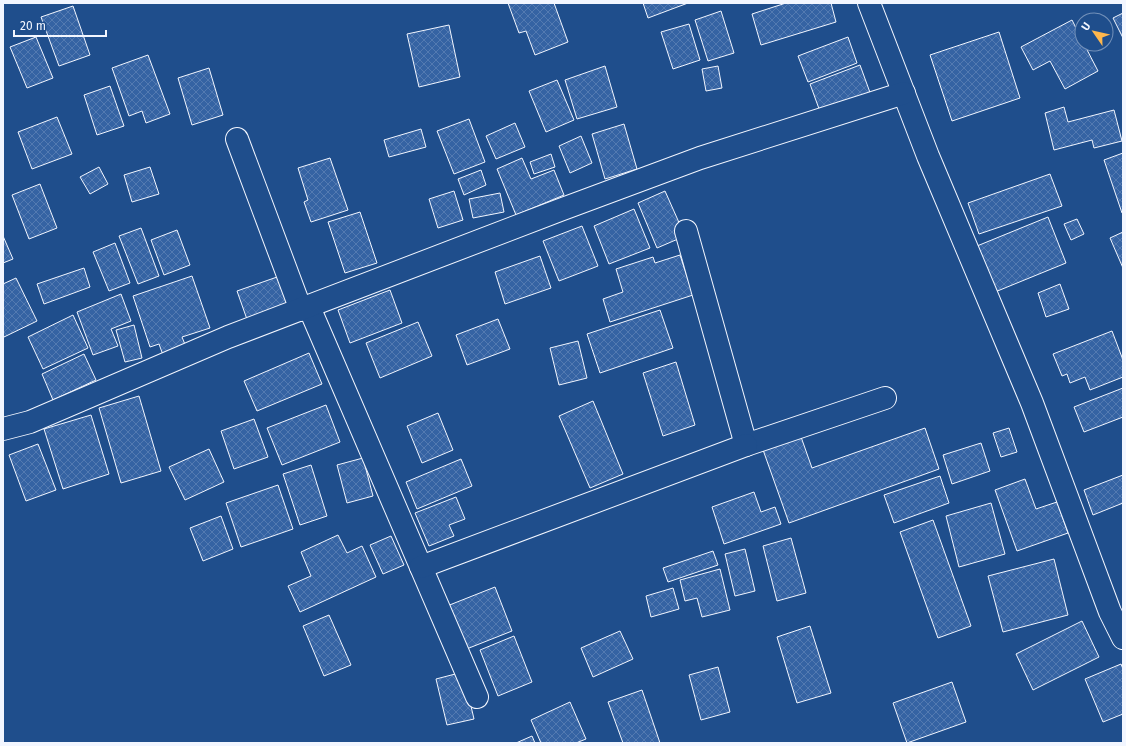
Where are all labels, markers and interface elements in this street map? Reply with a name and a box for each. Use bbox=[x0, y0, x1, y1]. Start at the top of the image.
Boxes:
scale bar bbox=[14, 12, 106, 38]
north arrow bbox=[1074, 12, 1114, 52]
text: 20 m bbox=[20, 19, 46, 33]
text: U bbox=[1079, 20, 1094, 33]

